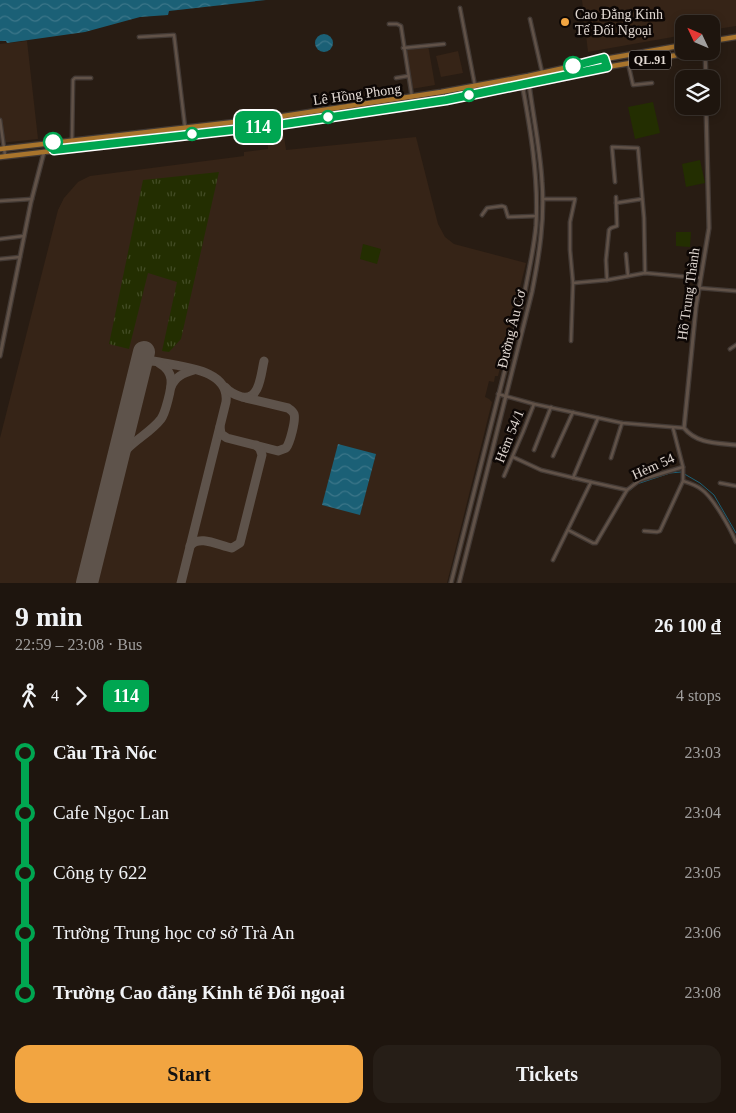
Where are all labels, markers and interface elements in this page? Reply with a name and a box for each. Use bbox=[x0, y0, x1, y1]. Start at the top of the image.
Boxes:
place label: Cao Đẳng Kinh Tế Đối Ngoại bbox=[575, 7, 663, 38]
north arrow bbox=[675, 15, 720, 60]
map controls bbox=[675, 15, 720, 115]
marker: Cao Đẳng Kinh Tế Đối Ngoại bbox=[559, 16, 571, 28]
road number: QL.91 bbox=[629, 50, 671, 70]
unlabelled marker bbox=[563, 56, 583, 76]
button: layers bbox=[675, 70, 720, 115]
street label: Lê Hồng Phong bbox=[312, 81, 402, 108]
unlabelled marker bbox=[462, 88, 476, 102]
unlabelled marker bbox=[321, 110, 335, 124]
line badge: 114 bbox=[229, 111, 287, 143]
text: 114 bbox=[245, 117, 271, 137]
unlabelled marker bbox=[185, 127, 199, 141]
unlabelled marker bbox=[43, 132, 63, 152]
street label: Hồ Trung Thành bbox=[675, 247, 702, 341]
street label: Đường Âu Cơ bbox=[494, 288, 529, 370]
street label: Hẻm 54/1 bbox=[492, 408, 527, 465]
street label: Hẻm 54 bbox=[630, 451, 677, 482]
text: 9 min bbox=[15, 601, 83, 632]
text: 26 100 ₫ bbox=[654, 615, 721, 636]
text: 22:59 – 23:08 · Bus bbox=[15, 636, 142, 653]
icon: walk bbox=[15, 682, 43, 710]
icon: forward bbox=[67, 682, 95, 710]
text: 114 bbox=[113, 686, 139, 706]
text: 4 bbox=[51, 687, 59, 704]
text: 4 stops bbox=[676, 687, 721, 704]
text: Cầu Trà Nóc bbox=[53, 742, 157, 763]
text: 23:03 bbox=[685, 744, 721, 761]
text: Cafe Ngọc Lan bbox=[53, 802, 169, 823]
text: 23:04 bbox=[685, 804, 721, 821]
text: Công ty 622 bbox=[53, 862, 147, 883]
text: 23:05 bbox=[685, 864, 721, 881]
text: Trường Trung học cơ sở Trà An bbox=[53, 922, 294, 943]
text: 23:06 bbox=[685, 924, 721, 941]
text: Trường Cao đẳng Kinh tế Đối ngoại bbox=[53, 982, 345, 1003]
text: 23:08 bbox=[685, 984, 721, 1001]
button: Start bbox=[15, 1045, 363, 1103]
button: Tickets bbox=[373, 1045, 721, 1103]

